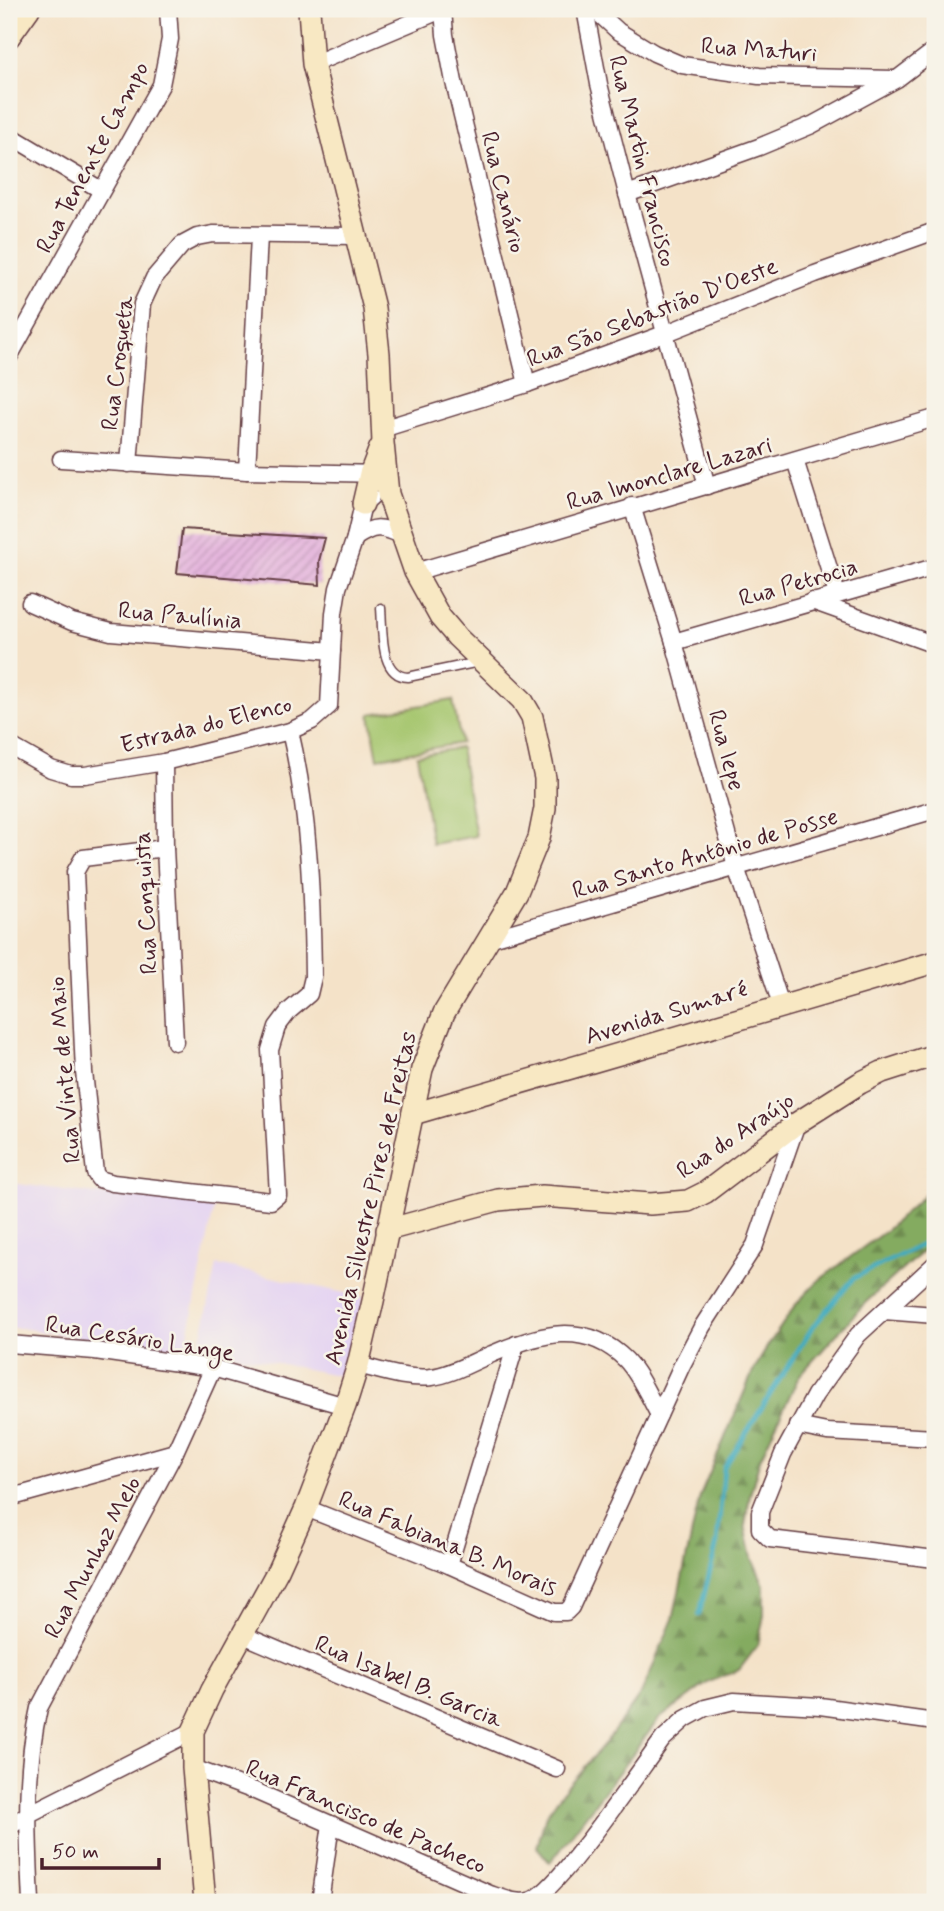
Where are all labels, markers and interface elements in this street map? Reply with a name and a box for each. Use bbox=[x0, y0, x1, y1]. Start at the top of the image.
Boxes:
street label: Rua Maturi bbox=[700, 31, 818, 70]
street label: Rua Martin Francisco bbox=[600, 52, 683, 270]
street label: Rua Tenente Campo bbox=[30, 56, 157, 259]
street label: Rua Canário bbox=[473, 129, 533, 256]
street label: Rua São Sebastião D'Oeste bbox=[523, 251, 783, 376]
street label: Rua Croqueta bbox=[95, 293, 142, 432]
street label: Rua Imonclare Lazari bbox=[563, 430, 776, 519]
street label: Rua Petrocia bbox=[735, 552, 861, 615]
street label: Rua Paulínia bbox=[117, 596, 243, 637]
street label: Estrada do Elenco bbox=[118, 689, 295, 762]
street label: Rua Iepe bbox=[700, 707, 751, 794]
street label: Rua Santo Antônio de Posse bbox=[569, 802, 842, 907]
street label: Rua Conquista bbox=[127, 831, 166, 975]
street label: Avenida Sumaré bbox=[582, 974, 752, 1053]
street label: Rua Vinte de Maio bbox=[42, 975, 89, 1164]
street label: Avenida Silvestre Pires de Freitas bbox=[318, 1028, 425, 1368]
street label: Rua do Araújo bbox=[671, 1085, 801, 1187]
street label: Rua Cesário Lange bbox=[43, 1309, 237, 1372]
street label: Rua Munhoz Melo bbox=[38, 1471, 149, 1644]
street label: Rua Fabiana B. Morais bbox=[334, 1484, 561, 1604]
street label: Rua Isabel B. Garcia bbox=[310, 1629, 508, 1736]
street label: Rua Francisco de Pacheco bbox=[241, 1753, 490, 1882]
scale bar bbox=[42, 1827, 159, 1871]
text: 50 m bbox=[52, 1838, 99, 1866]

